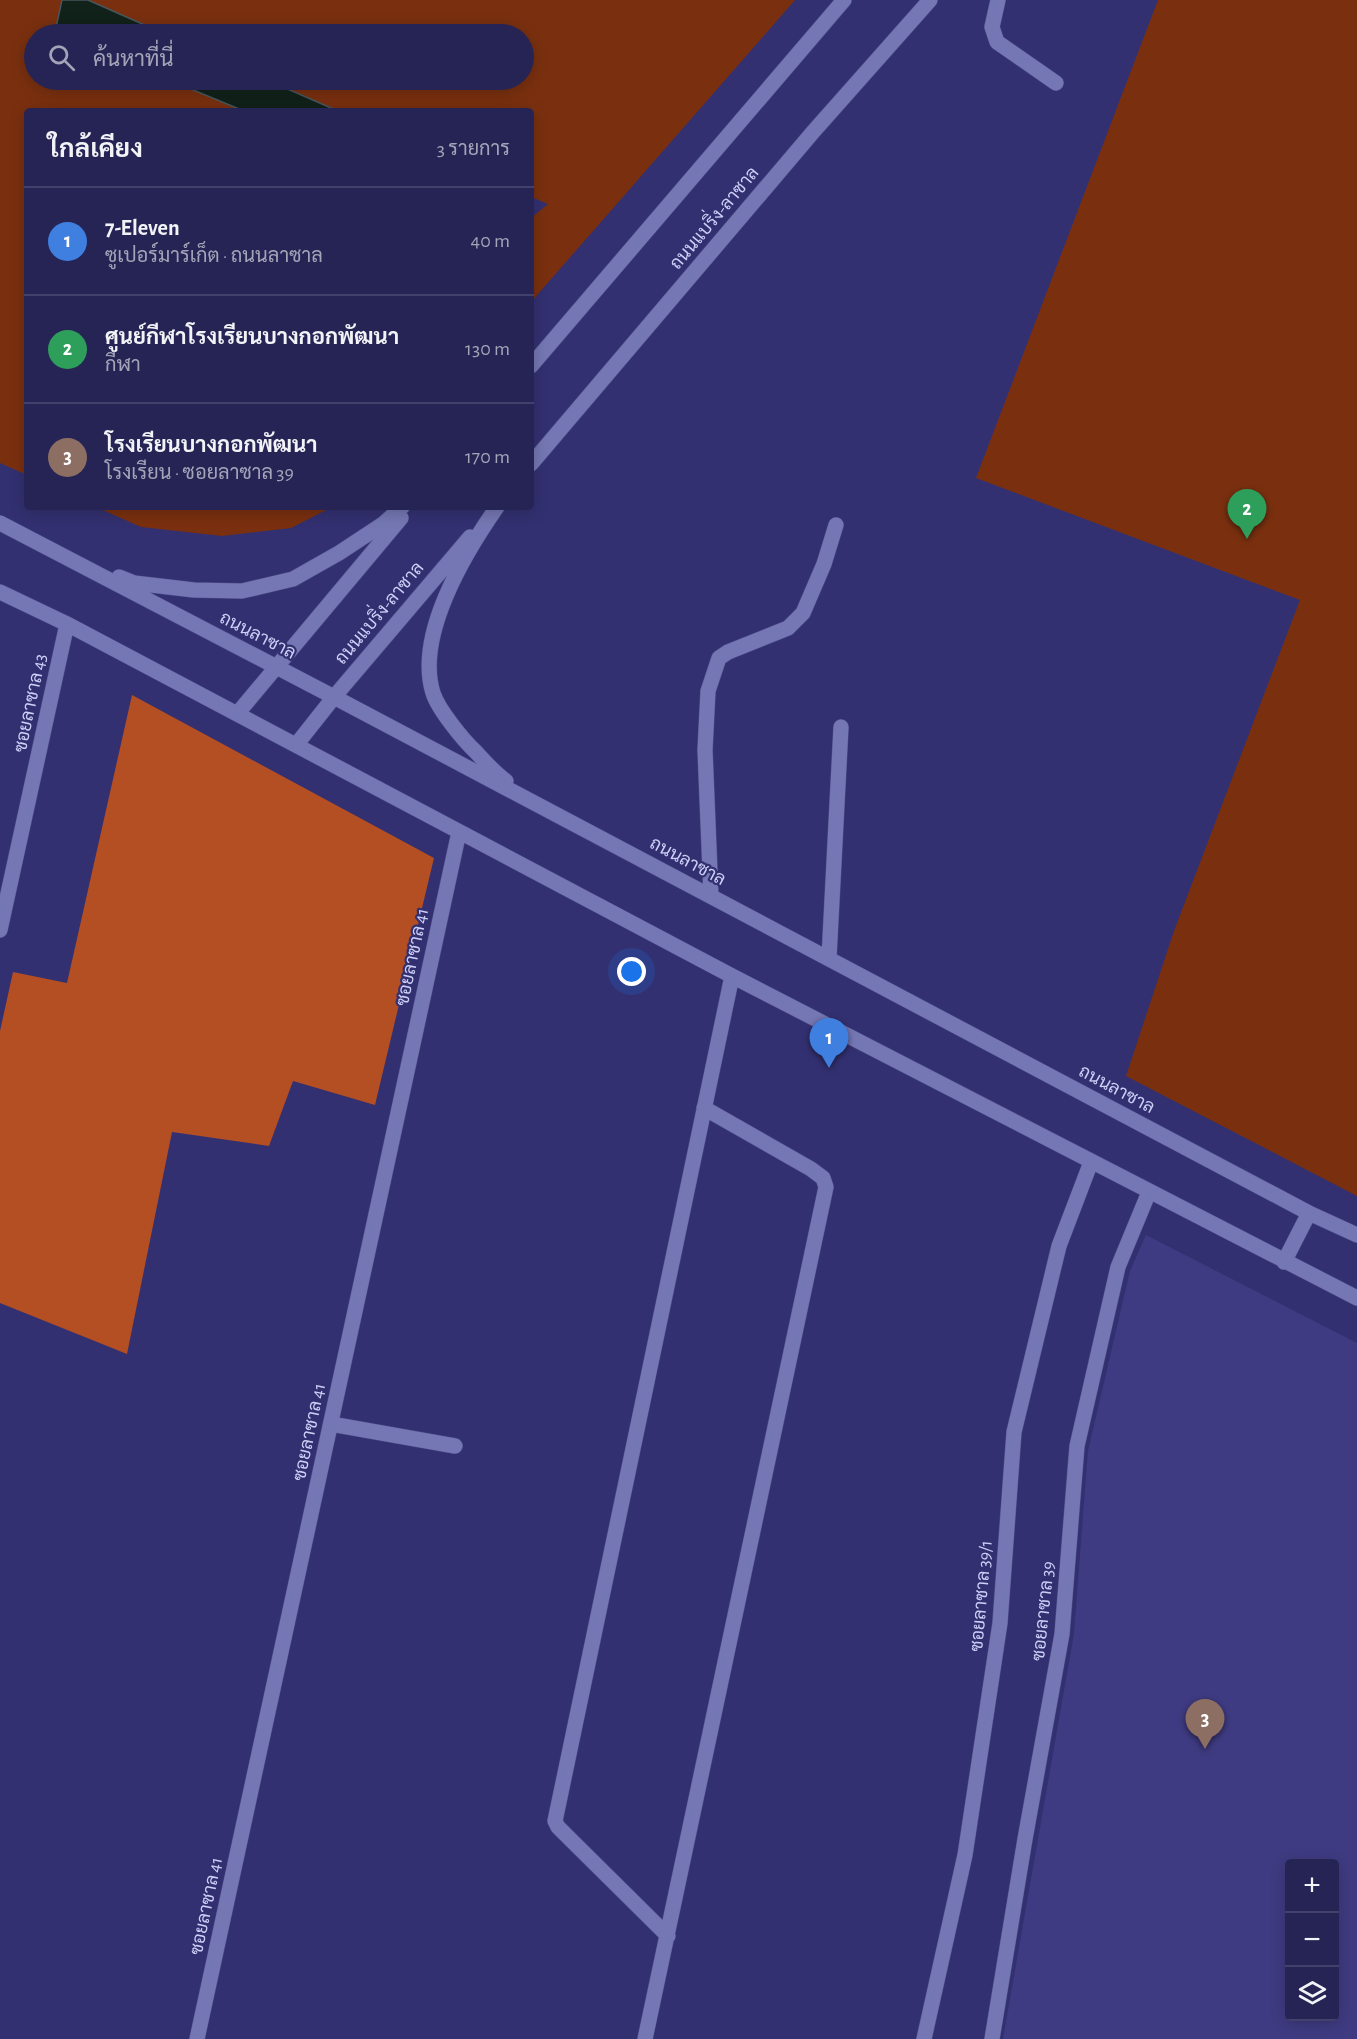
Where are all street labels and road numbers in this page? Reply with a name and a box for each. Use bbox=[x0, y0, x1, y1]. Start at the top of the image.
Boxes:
street label: ถนนแบริ่ง-ลาซาล bbox=[661, 160, 763, 273]
street label: ถนนแบริ่ง-ลาซาล bbox=[326, 555, 428, 668]
street label: ถนนลาซาล bbox=[217, 609, 299, 663]
street label: ซอยลาซาล 43 bbox=[12, 652, 50, 754]
street label: ถนนลาซาล bbox=[647, 834, 728, 889]
street label: ซอยลาซาล 41 bbox=[394, 907, 432, 1008]
street label: ถนนลาซาล bbox=[1076, 1062, 1157, 1117]
street label: ซอยลาซาล 41 bbox=[291, 1382, 329, 1483]
street label: ซอยลาซาล 39/1 bbox=[968, 1540, 996, 1652]
street label: ซอยลาซาล 39 bbox=[1030, 1560, 1058, 1662]
street label: ซอยลาซาล 41 bbox=[188, 1856, 226, 1957]

